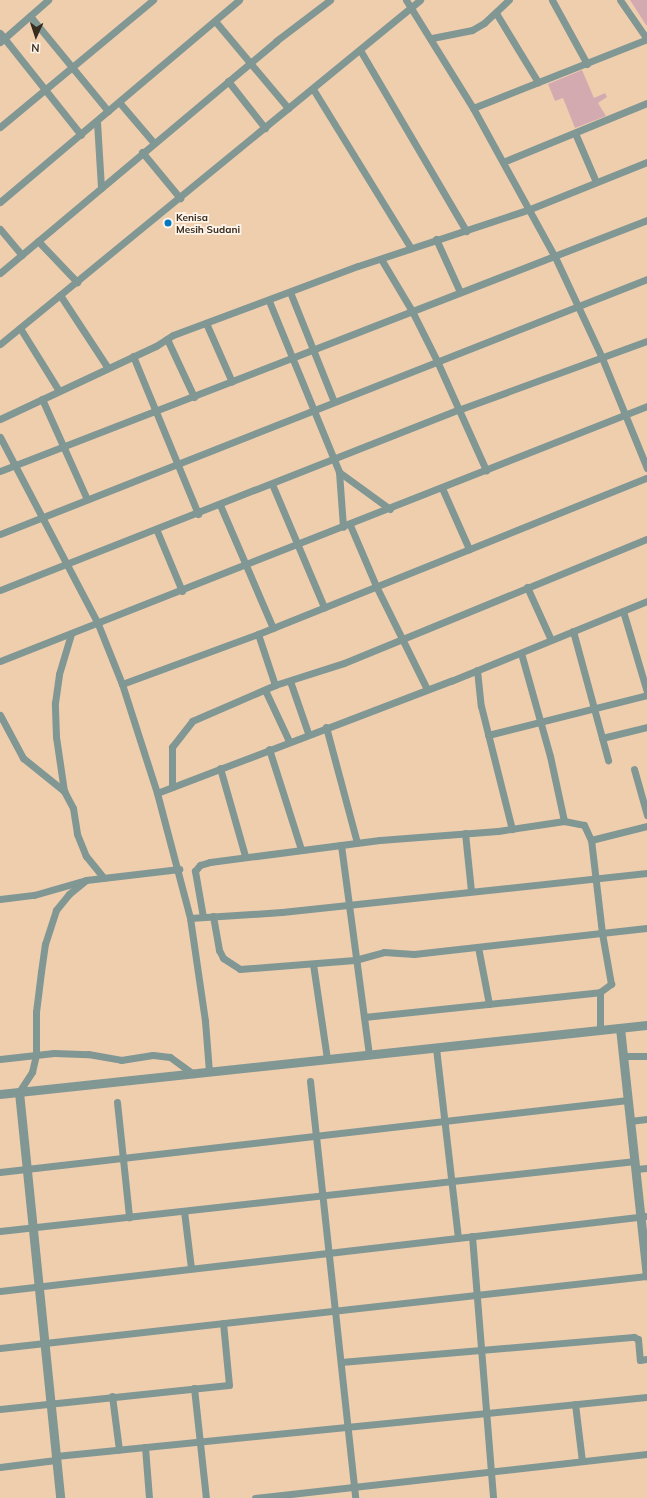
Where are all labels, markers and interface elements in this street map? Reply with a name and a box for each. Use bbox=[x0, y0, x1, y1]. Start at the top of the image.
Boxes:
north arrow bbox=[16, 16, 56, 56]
text: N bbox=[31, 41, 40, 55]
place label: Kenisa Mesih Sudani bbox=[176, 211, 240, 234]
marker: Kenisa Mesih Sudani bbox=[163, 218, 173, 228]

